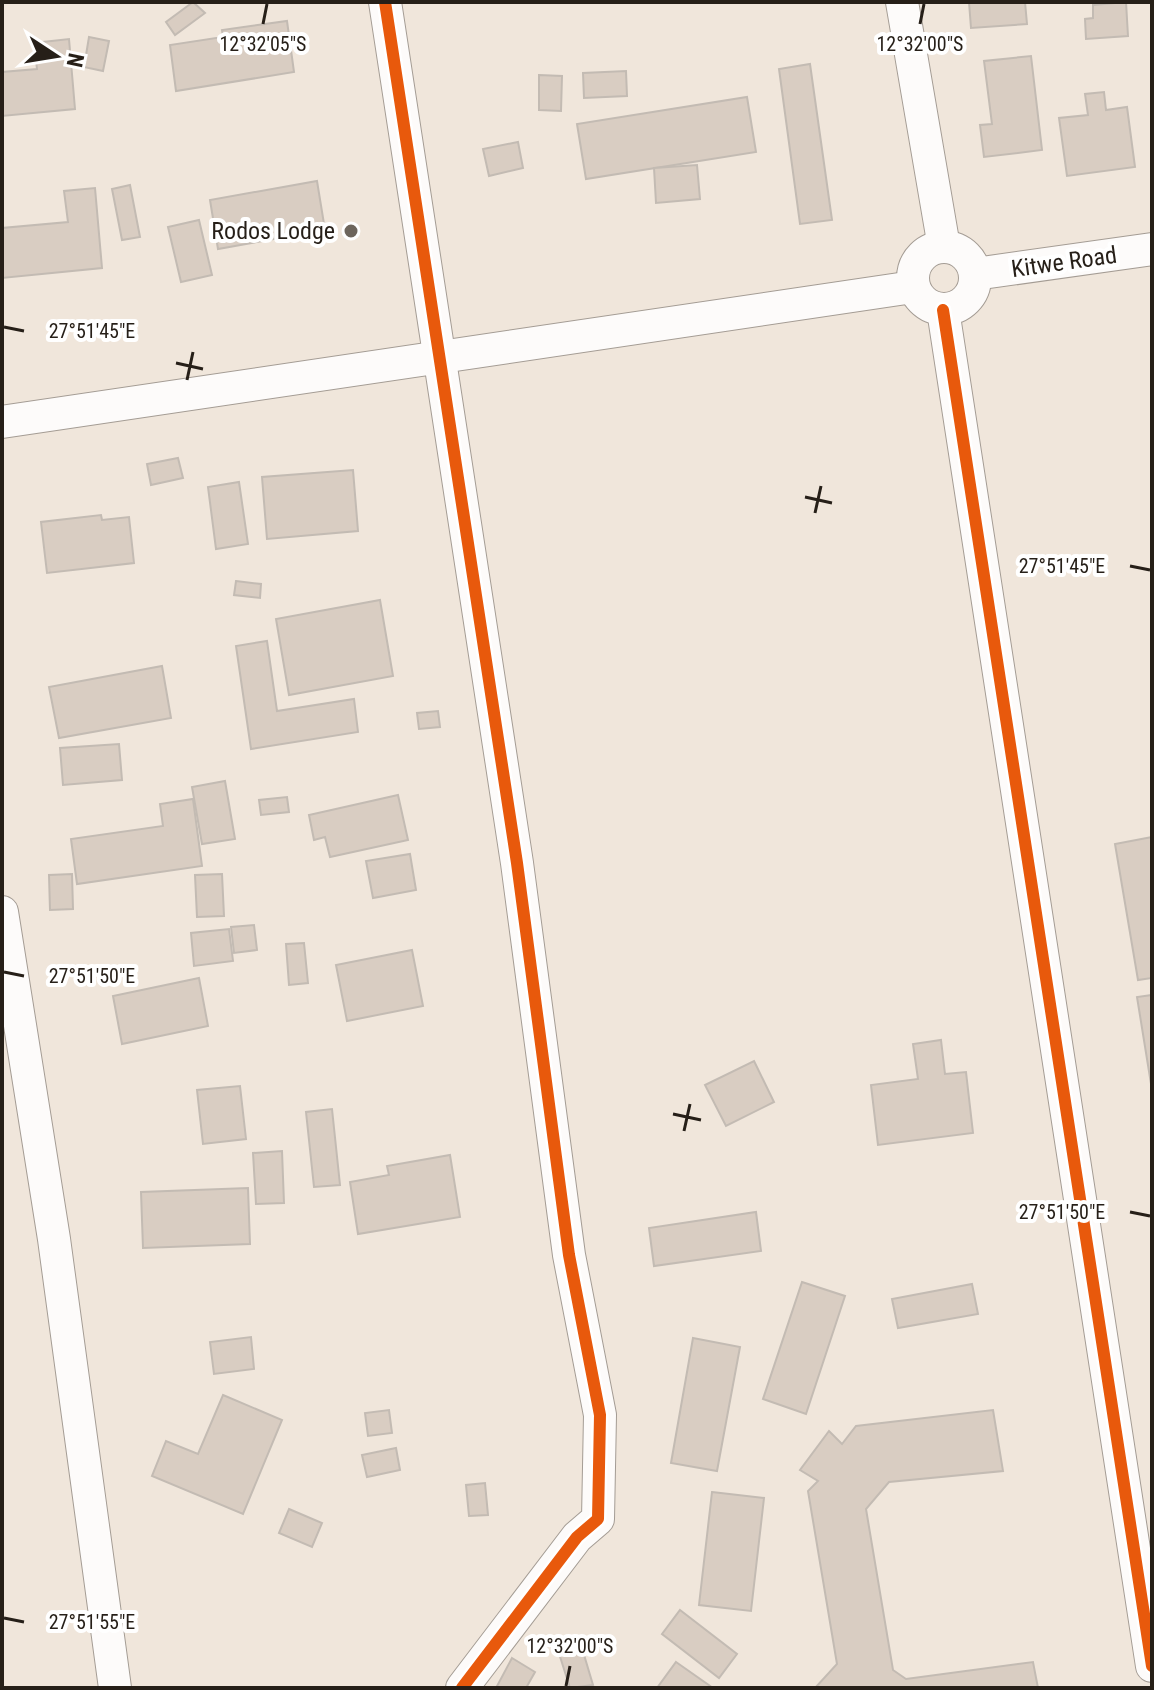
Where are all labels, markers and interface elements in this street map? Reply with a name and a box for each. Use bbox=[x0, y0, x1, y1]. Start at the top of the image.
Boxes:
north arrow bbox=[16, 16, 96, 96]
text: 12°32'05"S bbox=[220, 32, 306, 56]
text: 12°32'00"S bbox=[877, 32, 963, 56]
text: N bbox=[61, 51, 89, 69]
place label: Rodos Lodge bbox=[211, 217, 335, 245]
marker: Rodos Lodge bbox=[342, 222, 360, 240]
street label: Kitwe Road bbox=[1009, 241, 1119, 283]
text: 27°51'45"E bbox=[49, 319, 135, 343]
text: 27°51'45"E bbox=[1019, 554, 1105, 578]
text: 27°51'50"E bbox=[49, 964, 135, 988]
text: 27°51'50"E bbox=[1019, 1200, 1105, 1224]
text: 27°51'55"E bbox=[49, 1610, 135, 1634]
text: 12°32'00"S bbox=[527, 1634, 613, 1658]

